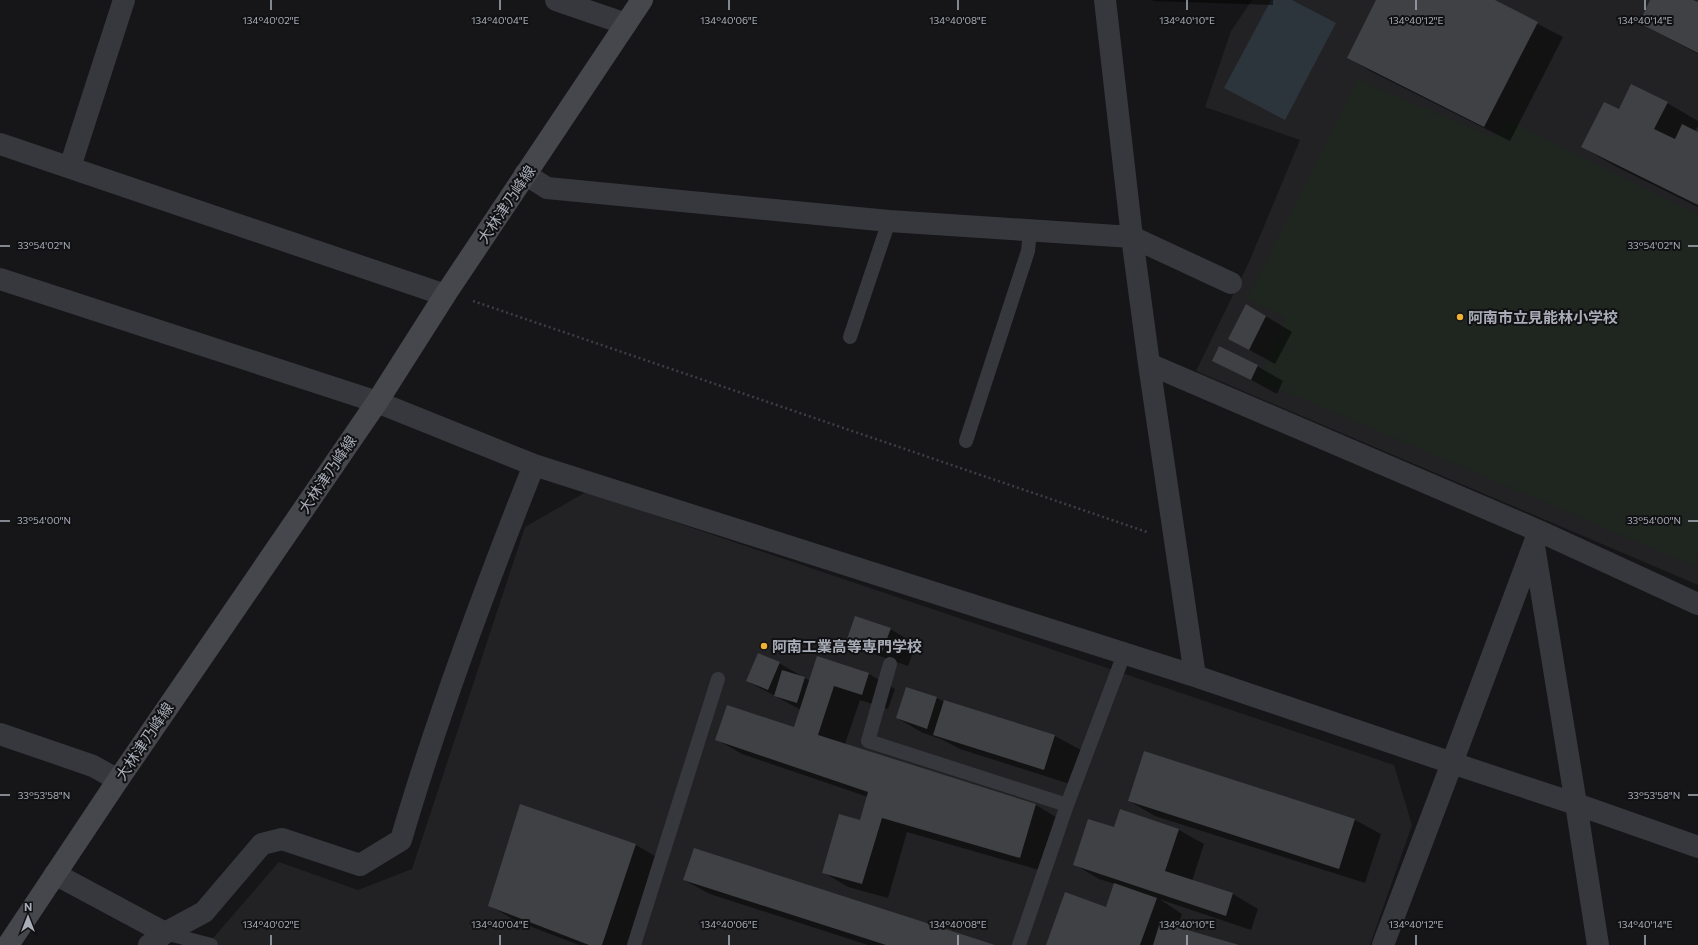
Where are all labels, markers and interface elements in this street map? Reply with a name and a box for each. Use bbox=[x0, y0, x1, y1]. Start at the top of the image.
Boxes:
text: 134°40'02"E bbox=[243, 14, 300, 26]
text: 134°40'04"E bbox=[471, 14, 529, 26]
text: 134°40'06"E bbox=[700, 14, 758, 26]
text: 134°40'08"E bbox=[929, 14, 987, 26]
text: 134°40'10"E bbox=[1159, 14, 1215, 26]
text: 134°40'12"E bbox=[1389, 14, 1443, 26]
text: 134°40'14"E bbox=[1617, 14, 1673, 26]
street label: 大林津乃峰線 bbox=[473, 162, 539, 246]
text: 33°54'02"N bbox=[17, 239, 71, 251]
text: 33°54'02"N bbox=[1627, 239, 1681, 251]
place label: 阿南市立見能林小学校 bbox=[1468, 308, 1618, 326]
marker: 阿南市立見能林小学校 bbox=[1455, 312, 1465, 322]
street label: 大林津乃峰線 bbox=[294, 432, 360, 516]
text: 33°54'00"N bbox=[17, 514, 71, 526]
text: 33°54'00"N bbox=[1627, 514, 1681, 526]
place label: 阿南工業高等専門学校 bbox=[772, 637, 922, 655]
marker: 阿南工業高等専門学校 bbox=[759, 641, 769, 651]
street label: 大林津乃峰線 bbox=[111, 699, 177, 783]
text: 33°53'58"N bbox=[18, 789, 70, 801]
text: 33°53'58"N bbox=[1628, 789, 1680, 801]
north arrow bbox=[8, 897, 48, 937]
text: N bbox=[24, 900, 32, 913]
text: 134°40'02"E bbox=[243, 918, 300, 930]
text: 134°40'04"E bbox=[471, 918, 529, 930]
text: 134°40'06"E bbox=[700, 918, 758, 930]
text: 134°40'08"E bbox=[929, 918, 987, 930]
text: 134°40'10"E bbox=[1159, 918, 1215, 930]
text: 134°40'12"E bbox=[1389, 918, 1443, 930]
text: 134°40'14"E bbox=[1617, 918, 1673, 930]

